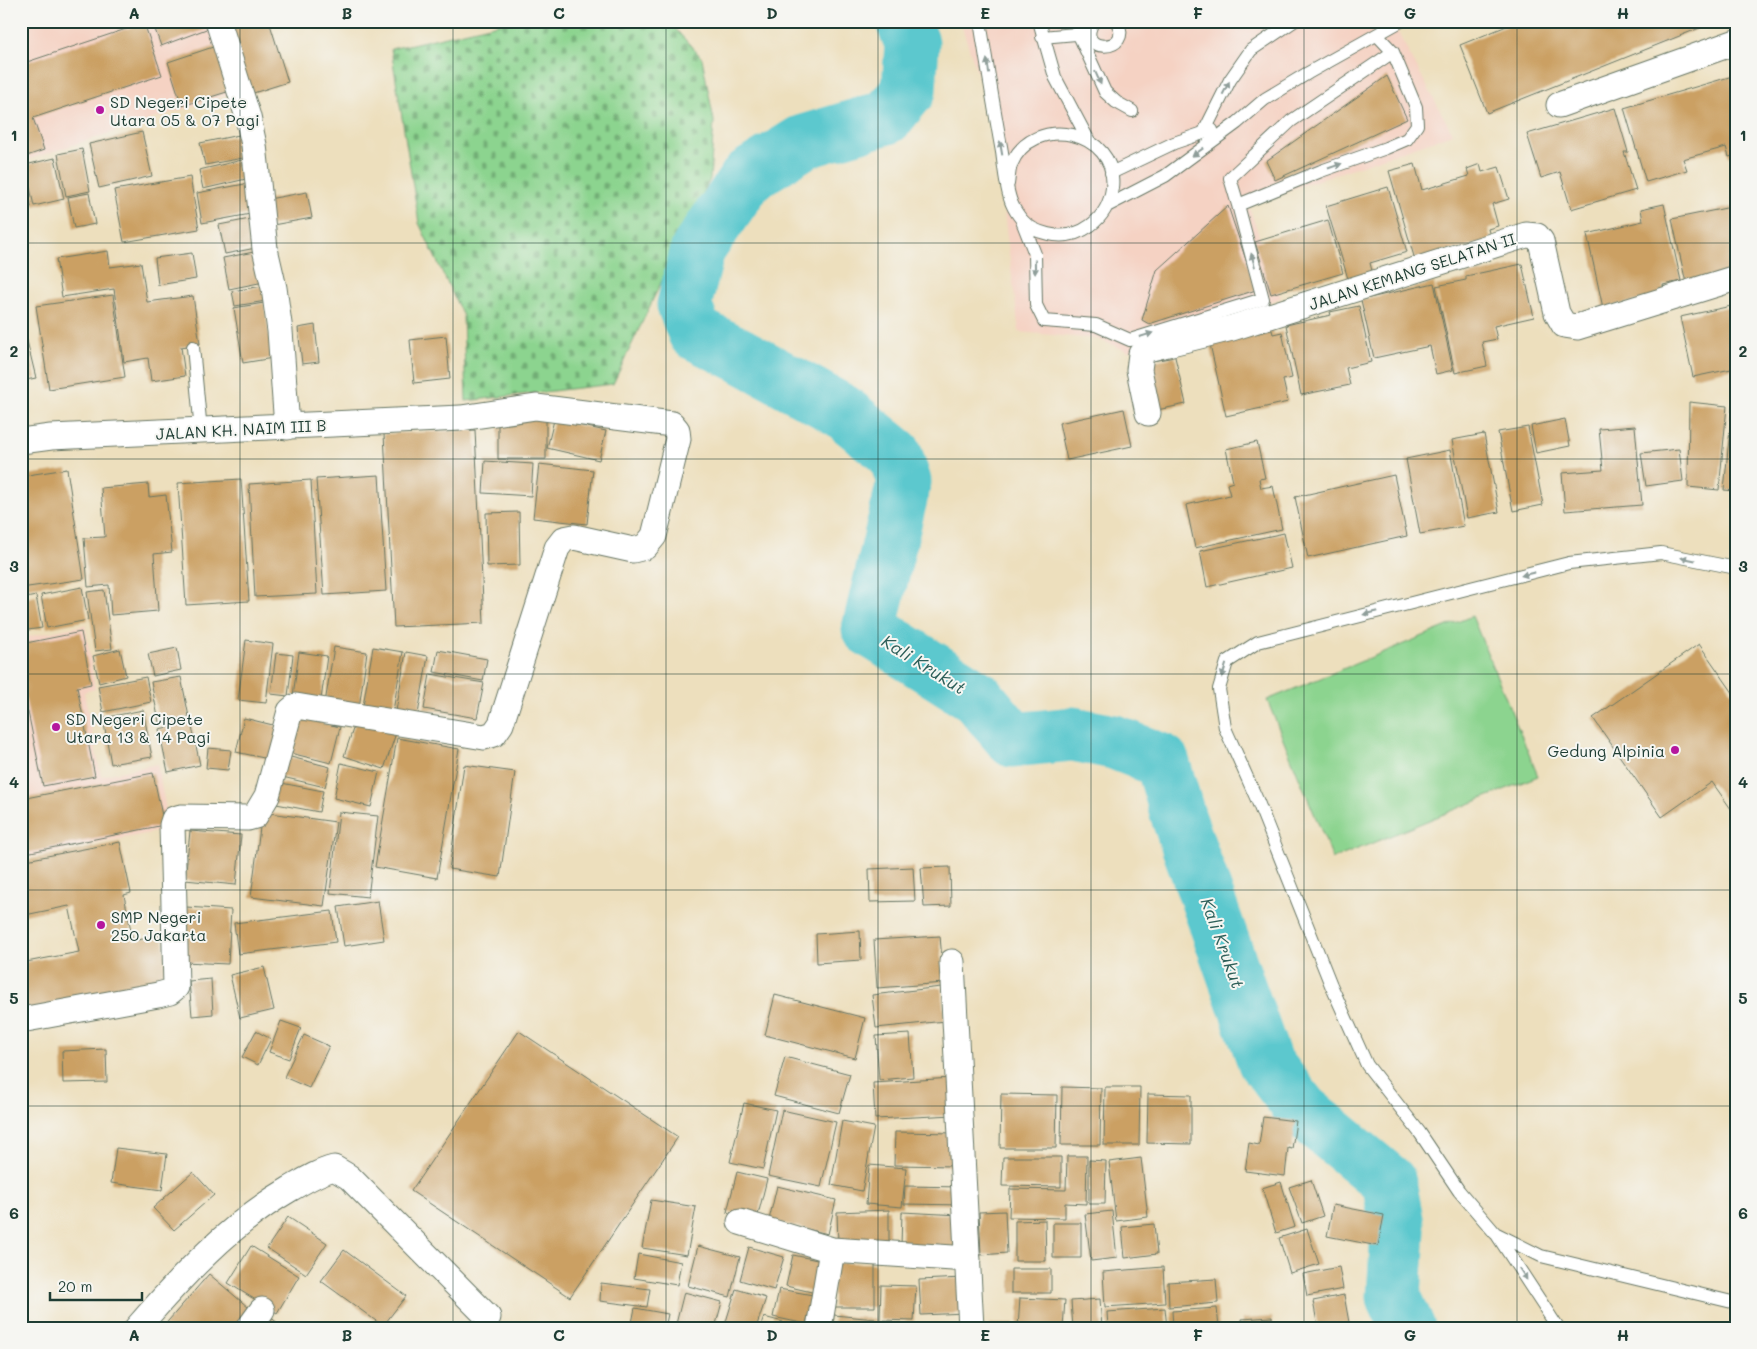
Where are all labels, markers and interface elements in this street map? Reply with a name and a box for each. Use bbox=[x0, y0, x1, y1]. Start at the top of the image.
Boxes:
text: A bbox=[128, 2, 140, 23]
text: B bbox=[342, 2, 352, 23]
text: C bbox=[553, 2, 565, 23]
text: D bbox=[766, 2, 778, 23]
text: E bbox=[980, 2, 990, 23]
text: F bbox=[1193, 2, 1203, 23]
text: G bbox=[1404, 2, 1416, 23]
text: H bbox=[1617, 2, 1629, 23]
one-way arrow bbox=[983, 58, 991, 74]
one-way arrow bbox=[1095, 71, 1103, 85]
one-way arrow bbox=[1222, 81, 1230, 96]
place label: SD Negeri Cipete Utara 05 & 07 Pagi bbox=[110, 91, 260, 130]
marker: SD Negeri Cipete Utara 05 & 07 Pagi bbox=[94, 104, 106, 116]
text: 1 bbox=[10, 124, 18, 145]
text: 1 bbox=[1739, 124, 1747, 145]
one-way arrow bbox=[997, 139, 1005, 155]
one-way arrow bbox=[1191, 147, 1205, 157]
one-way arrow bbox=[1328, 162, 1343, 170]
street label: JALAN KEMANG SELATAN II bbox=[1306, 228, 1518, 314]
one-way arrow bbox=[1248, 253, 1256, 268]
one-way arrow bbox=[1032, 259, 1040, 275]
one-way arrow bbox=[1139, 331, 1154, 339]
text: 2 bbox=[10, 340, 19, 361]
text: 2 bbox=[1739, 340, 1748, 361]
street label: JALAN KH. NAIM III B bbox=[155, 414, 327, 444]
text: 3 bbox=[9, 555, 19, 576]
one-way arrow bbox=[1680, 555, 1696, 563]
text: 3 bbox=[1738, 555, 1748, 576]
one-way arrow bbox=[1520, 570, 1535, 578]
one-way arrow bbox=[1363, 610, 1378, 618]
water label: Kali Krukut bbox=[877, 629, 971, 699]
one-way arrow bbox=[1220, 664, 1228, 679]
place label: SD Negeri Cipete Utara 13 & 14 Pagi bbox=[66, 708, 211, 747]
marker: SD Negeri Cipete Utara 13 & 14 Pagi bbox=[50, 721, 62, 733]
place label: Gedung Alpinia bbox=[1547, 740, 1665, 761]
marker: Gedung Alpinia bbox=[1669, 744, 1681, 756]
text: 4 bbox=[9, 771, 19, 792]
text: 4 bbox=[1738, 771, 1748, 792]
water label: Kali Krukut bbox=[1195, 894, 1251, 992]
place label: SMP Negeri 250 Jakarta bbox=[111, 906, 207, 945]
marker: SMP Negeri 250 Jakarta bbox=[95, 919, 107, 931]
text: 5 bbox=[9, 987, 19, 1008]
text: 5 bbox=[1738, 987, 1748, 1008]
text: 6 bbox=[9, 1202, 19, 1223]
text: 6 bbox=[1738, 1202, 1748, 1223]
one-way arrow bbox=[1518, 1267, 1527, 1280]
scale bar bbox=[50, 1269, 142, 1301]
text: 20 m bbox=[58, 1276, 92, 1296]
text: A bbox=[128, 1324, 140, 1345]
text: B bbox=[342, 1324, 352, 1345]
text: C bbox=[553, 1324, 565, 1345]
text: D bbox=[766, 1324, 778, 1345]
text: E bbox=[980, 1324, 990, 1345]
text: F bbox=[1193, 1324, 1203, 1345]
text: G bbox=[1404, 1324, 1416, 1345]
text: H bbox=[1617, 1324, 1629, 1345]

